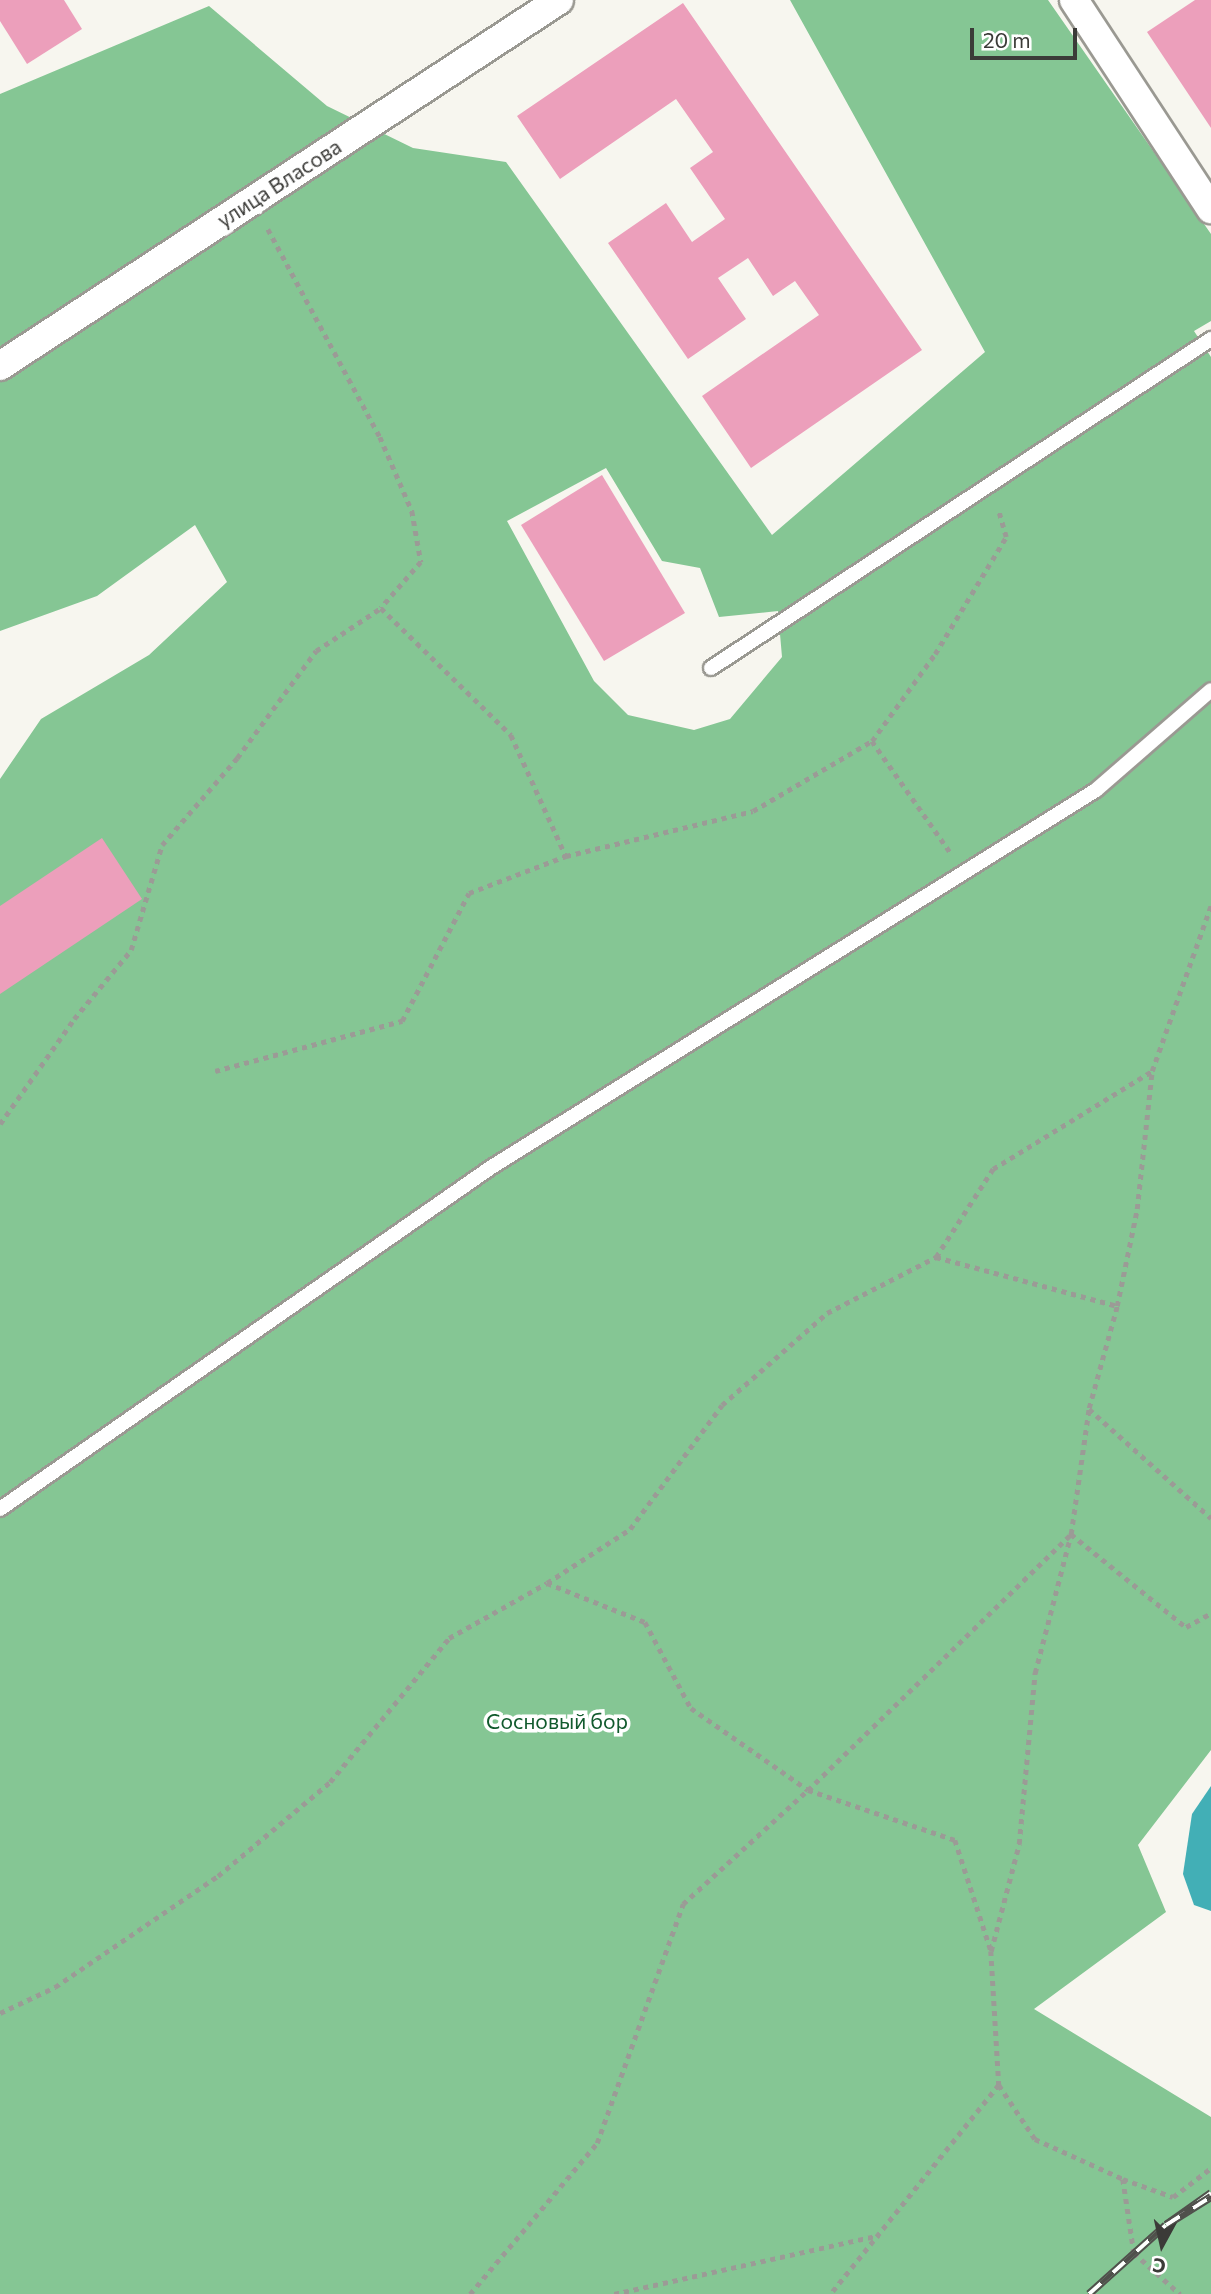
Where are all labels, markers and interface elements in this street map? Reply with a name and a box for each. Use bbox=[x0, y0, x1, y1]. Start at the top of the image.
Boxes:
scale bar bbox=[973, 14, 1080, 58]
text: 20 m bbox=[983, 27, 1031, 52]
street label: улица Власова bbox=[212, 133, 346, 233]
park label: Сосновый бор bbox=[486, 1708, 628, 1734]
north arrow bbox=[1127, 2210, 1197, 2280]
text: С bbox=[1151, 2254, 1167, 2279]

